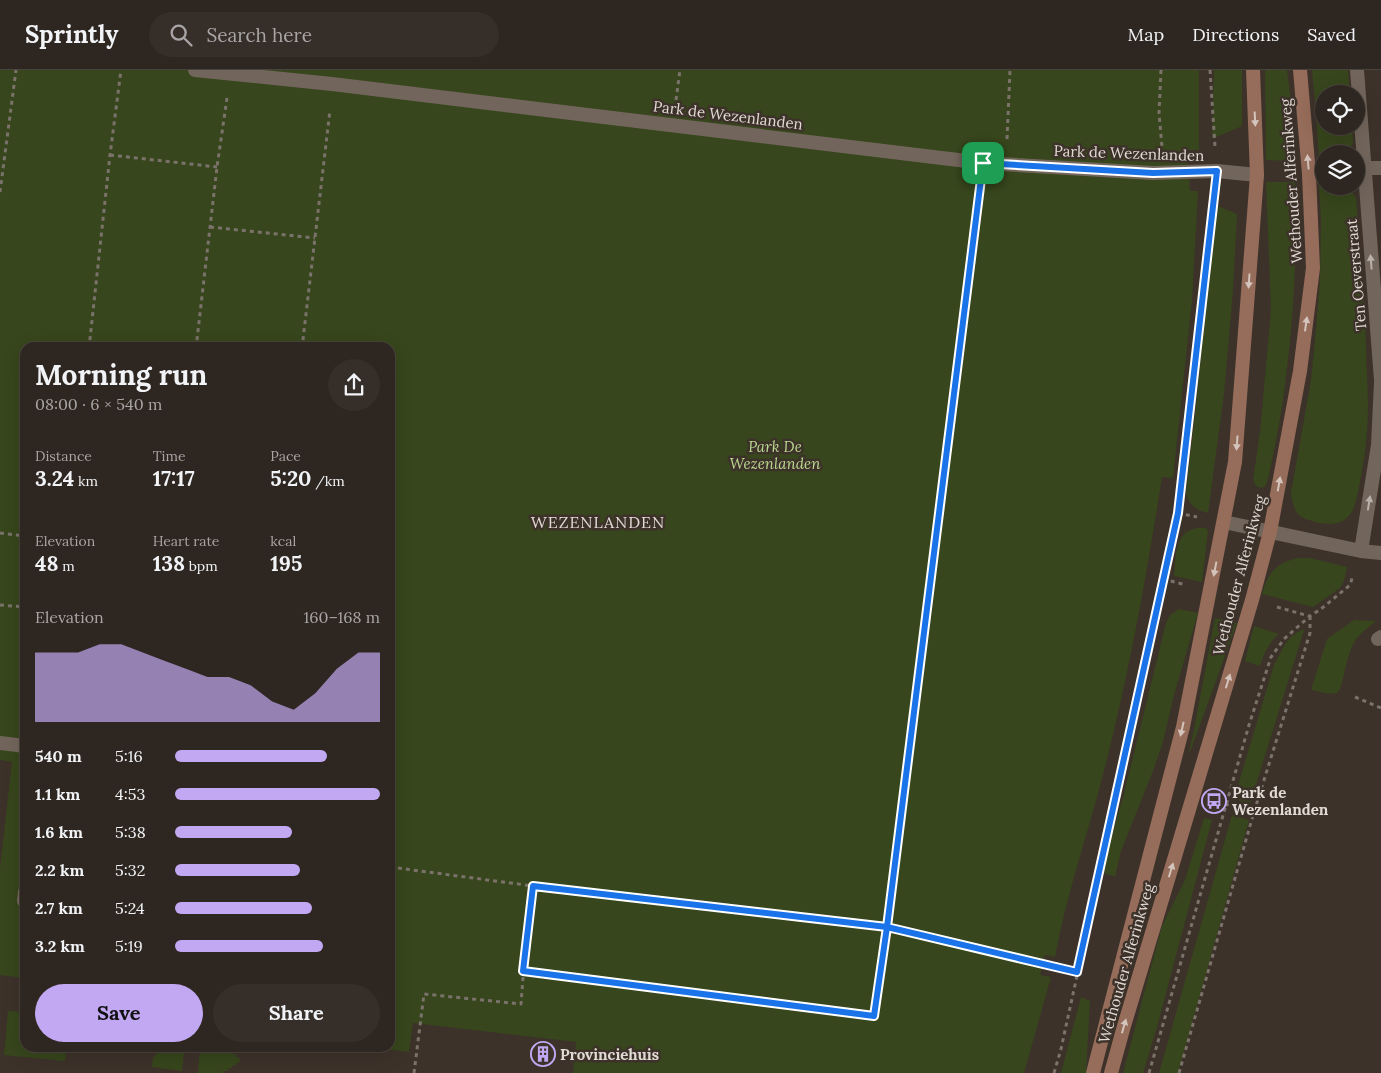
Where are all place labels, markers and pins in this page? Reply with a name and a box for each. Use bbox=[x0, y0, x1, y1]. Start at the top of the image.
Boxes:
pin bbox=[962, 142, 1004, 184]
place label: Park de Wezenlanden bbox=[1232, 783, 1329, 819]
bus stop icon: Park de Wezenlanden bbox=[1201, 788, 1227, 814]
building icon: Provinciehuis bbox=[530, 1041, 556, 1067]
place label: Provinciehuis bbox=[560, 1045, 659, 1064]

